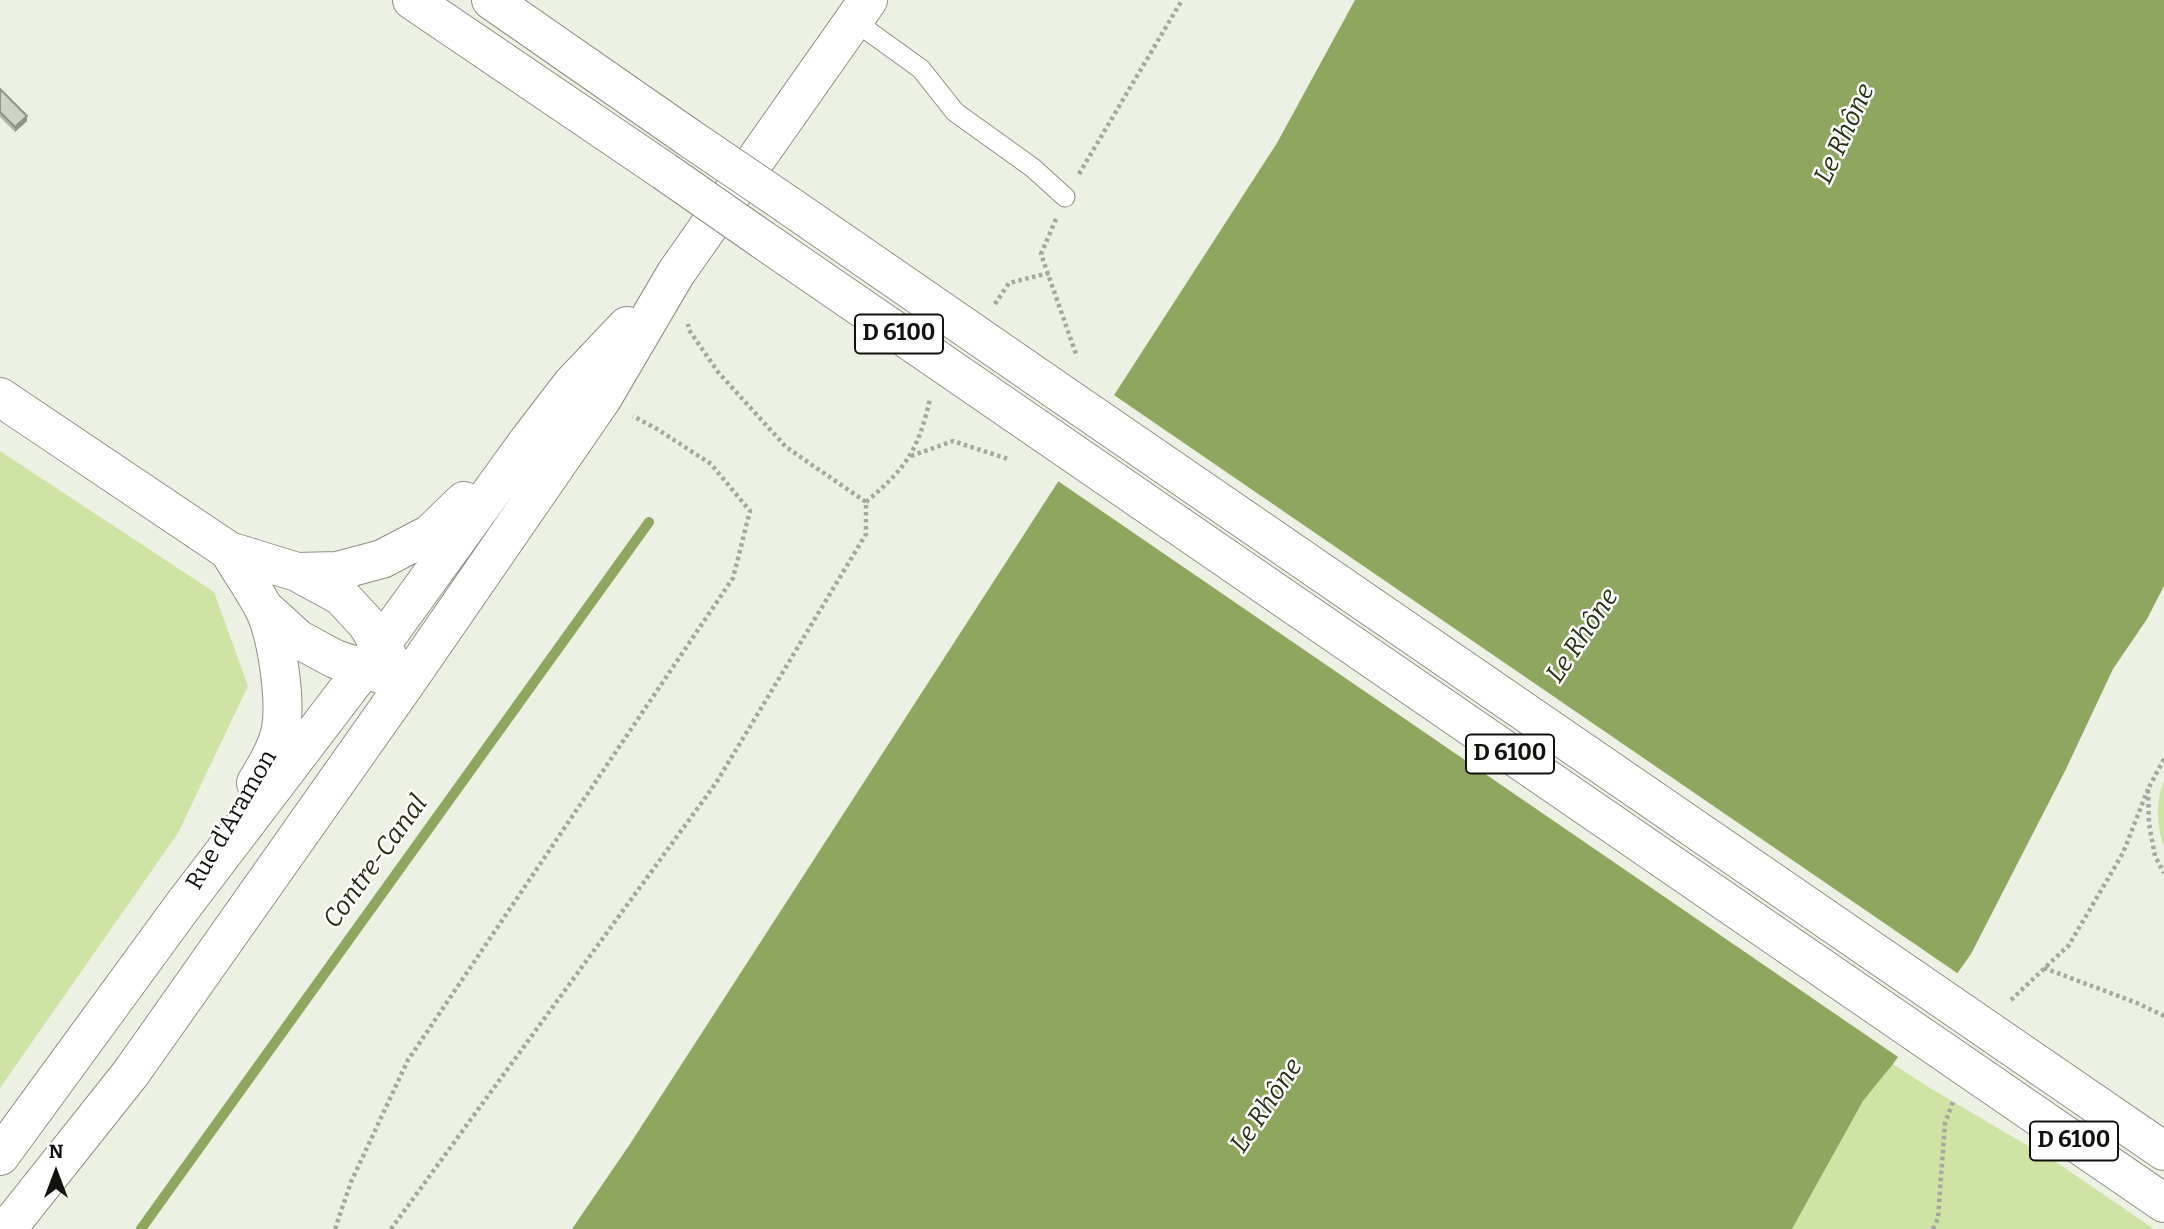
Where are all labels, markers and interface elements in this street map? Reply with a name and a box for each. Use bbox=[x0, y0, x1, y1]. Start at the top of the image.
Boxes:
water label: Le Rhône bbox=[1808, 79, 1882, 189]
road number: D 6100 bbox=[855, 314, 943, 354]
water label: Le Rhône bbox=[1540, 583, 1626, 689]
road number: D 6100 bbox=[1466, 734, 1554, 774]
street label: Rue d'Aramon bbox=[180, 745, 284, 895]
water label: Contre-Canal bbox=[317, 789, 435, 935]
water label: Le Rhône bbox=[1224, 1053, 1310, 1159]
road number: D 6100 bbox=[2030, 1122, 2118, 1160]
north arrow bbox=[21, 1138, 91, 1208]
text: N bbox=[49, 1140, 63, 1163]

